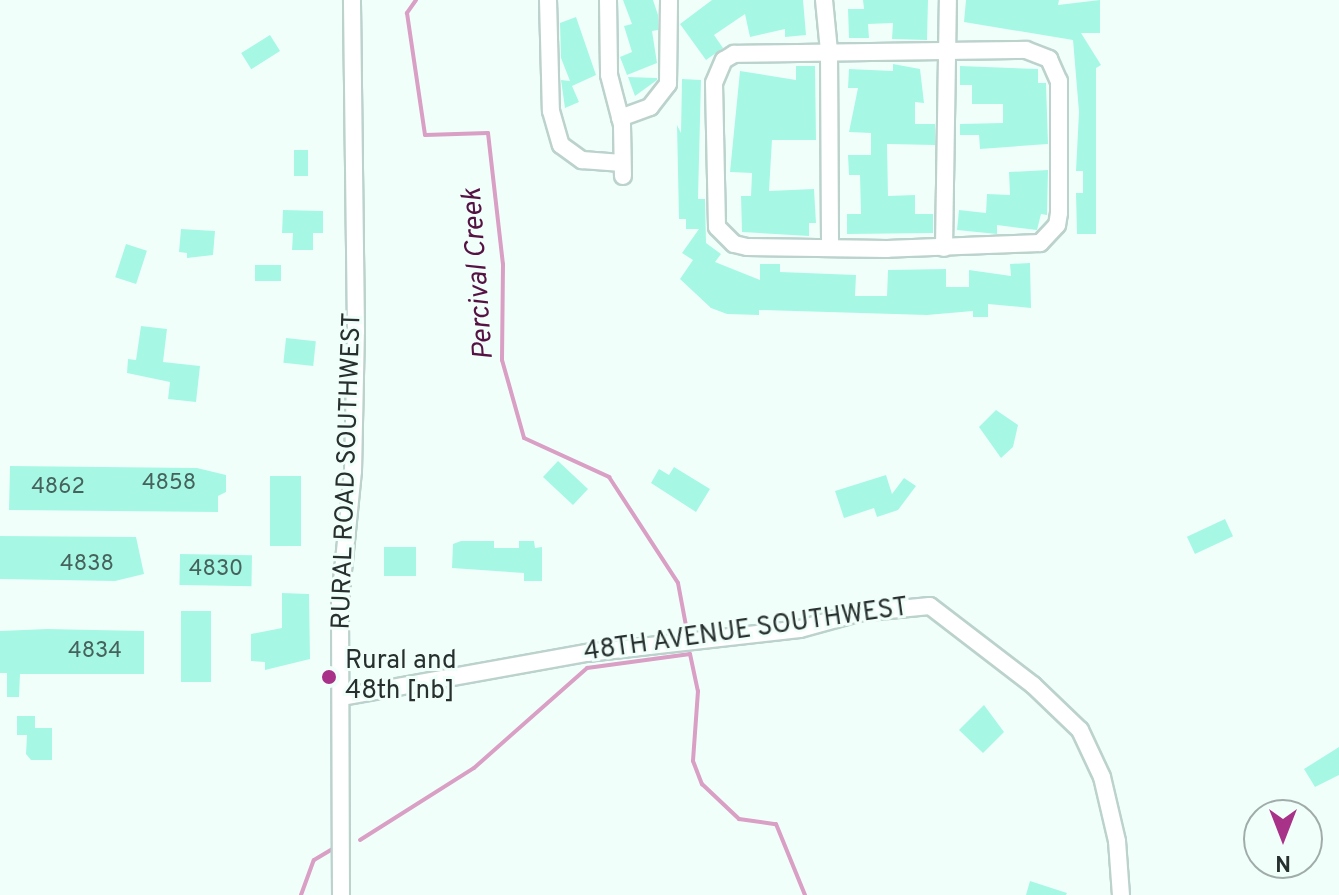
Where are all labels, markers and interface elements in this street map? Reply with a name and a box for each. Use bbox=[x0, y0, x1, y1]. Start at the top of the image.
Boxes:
water label: Percival Creek bbox=[456, 187, 502, 361]
street label: RURAL ROAD SOUTHWEST bbox=[327, 312, 369, 630]
house number: 4858 bbox=[142, 471, 196, 497]
house number: 4862 bbox=[31, 475, 85, 501]
house number: 4838 bbox=[60, 552, 114, 578]
house number: 4830 bbox=[189, 557, 243, 583]
street label: 48TH AVENUE SOUTHWEST bbox=[581, 593, 911, 669]
house number: 4834 bbox=[68, 639, 122, 665]
place label: Rural and 48th [nb] bbox=[345, 646, 457, 708]
marker: Rural and 48th [nb] bbox=[320, 668, 338, 686]
north arrow bbox=[1243, 799, 1323, 879]
text: N bbox=[1275, 848, 1291, 875]

